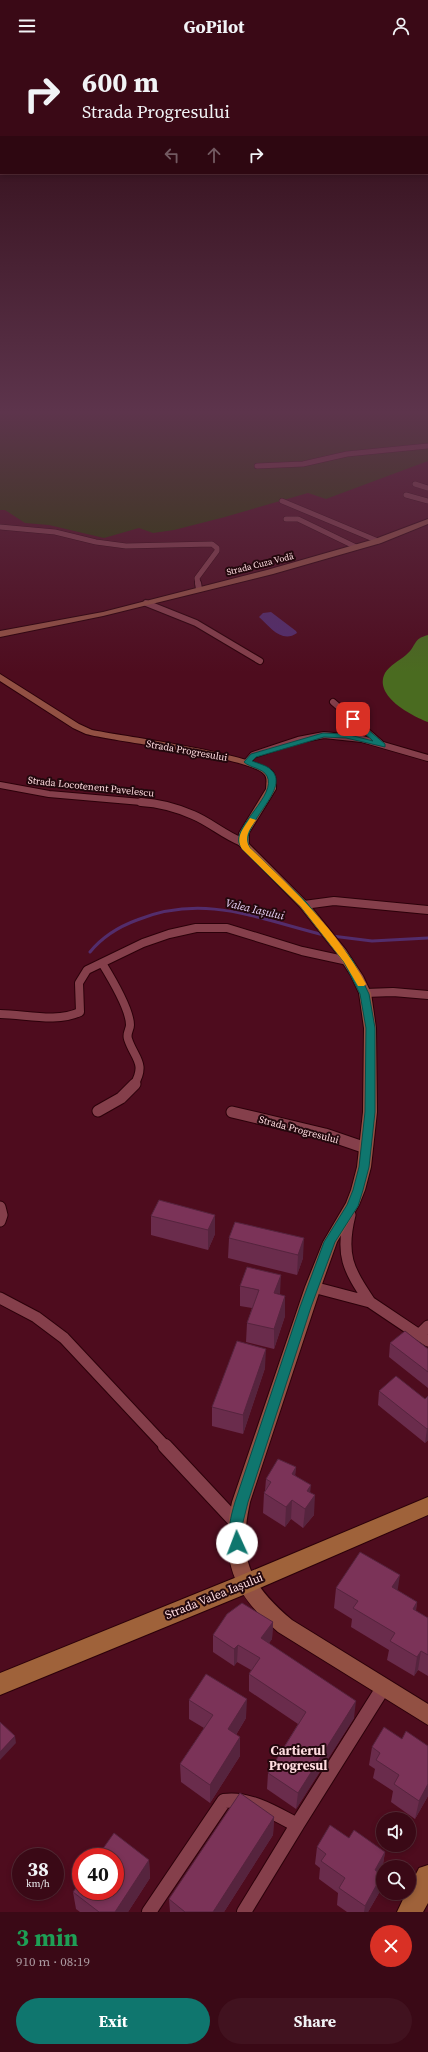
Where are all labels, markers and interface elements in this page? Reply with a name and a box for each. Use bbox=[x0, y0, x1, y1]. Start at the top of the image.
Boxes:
text: GoPilot bbox=[183, 14, 245, 39]
icon: menu bbox=[16, 15, 38, 37]
icon: person bbox=[390, 15, 412, 37]
text: 600 m bbox=[82, 63, 159, 101]
icon: right bbox=[16, 68, 68, 120]
text: Strada Progresului bbox=[82, 99, 230, 124]
icon: left bbox=[161, 144, 183, 166]
icon: ahead bbox=[203, 144, 225, 166]
icon: right bbox=[245, 144, 267, 166]
street label: Strada Cuza Vodă bbox=[225, 550, 295, 578]
pin bbox=[336, 702, 370, 736]
icon: arrive bbox=[342, 708, 364, 730]
street label: Strada Progresului bbox=[145, 737, 229, 764]
street label: Strada Locotenent Pavelescu bbox=[27, 773, 155, 800]
water label: Valea Iașului bbox=[224, 895, 286, 924]
street label: Strada Progresului bbox=[258, 1113, 340, 1146]
position arrow bbox=[216, 1522, 258, 1564]
street label: Strada Valea Iașului bbox=[163, 1569, 266, 1623]
district label: Cartierul Progresul bbox=[269, 1742, 327, 1774]
map controls bbox=[376, 1812, 416, 1900]
button: sound bbox=[376, 1812, 416, 1852]
speed limit sign: 40 bbox=[72, 1848, 124, 1900]
text: 38 bbox=[27, 1855, 49, 1883]
button: search bbox=[376, 1860, 416, 1900]
text: km/h bbox=[26, 1877, 50, 1890]
text: 3 min bbox=[16, 1921, 78, 1954]
button: close bbox=[370, 1925, 412, 1967]
text: 910 m · 08:19 bbox=[16, 1953, 90, 1970]
button: Exit bbox=[16, 1998, 210, 2044]
button: Share bbox=[218, 1998, 412, 2044]

